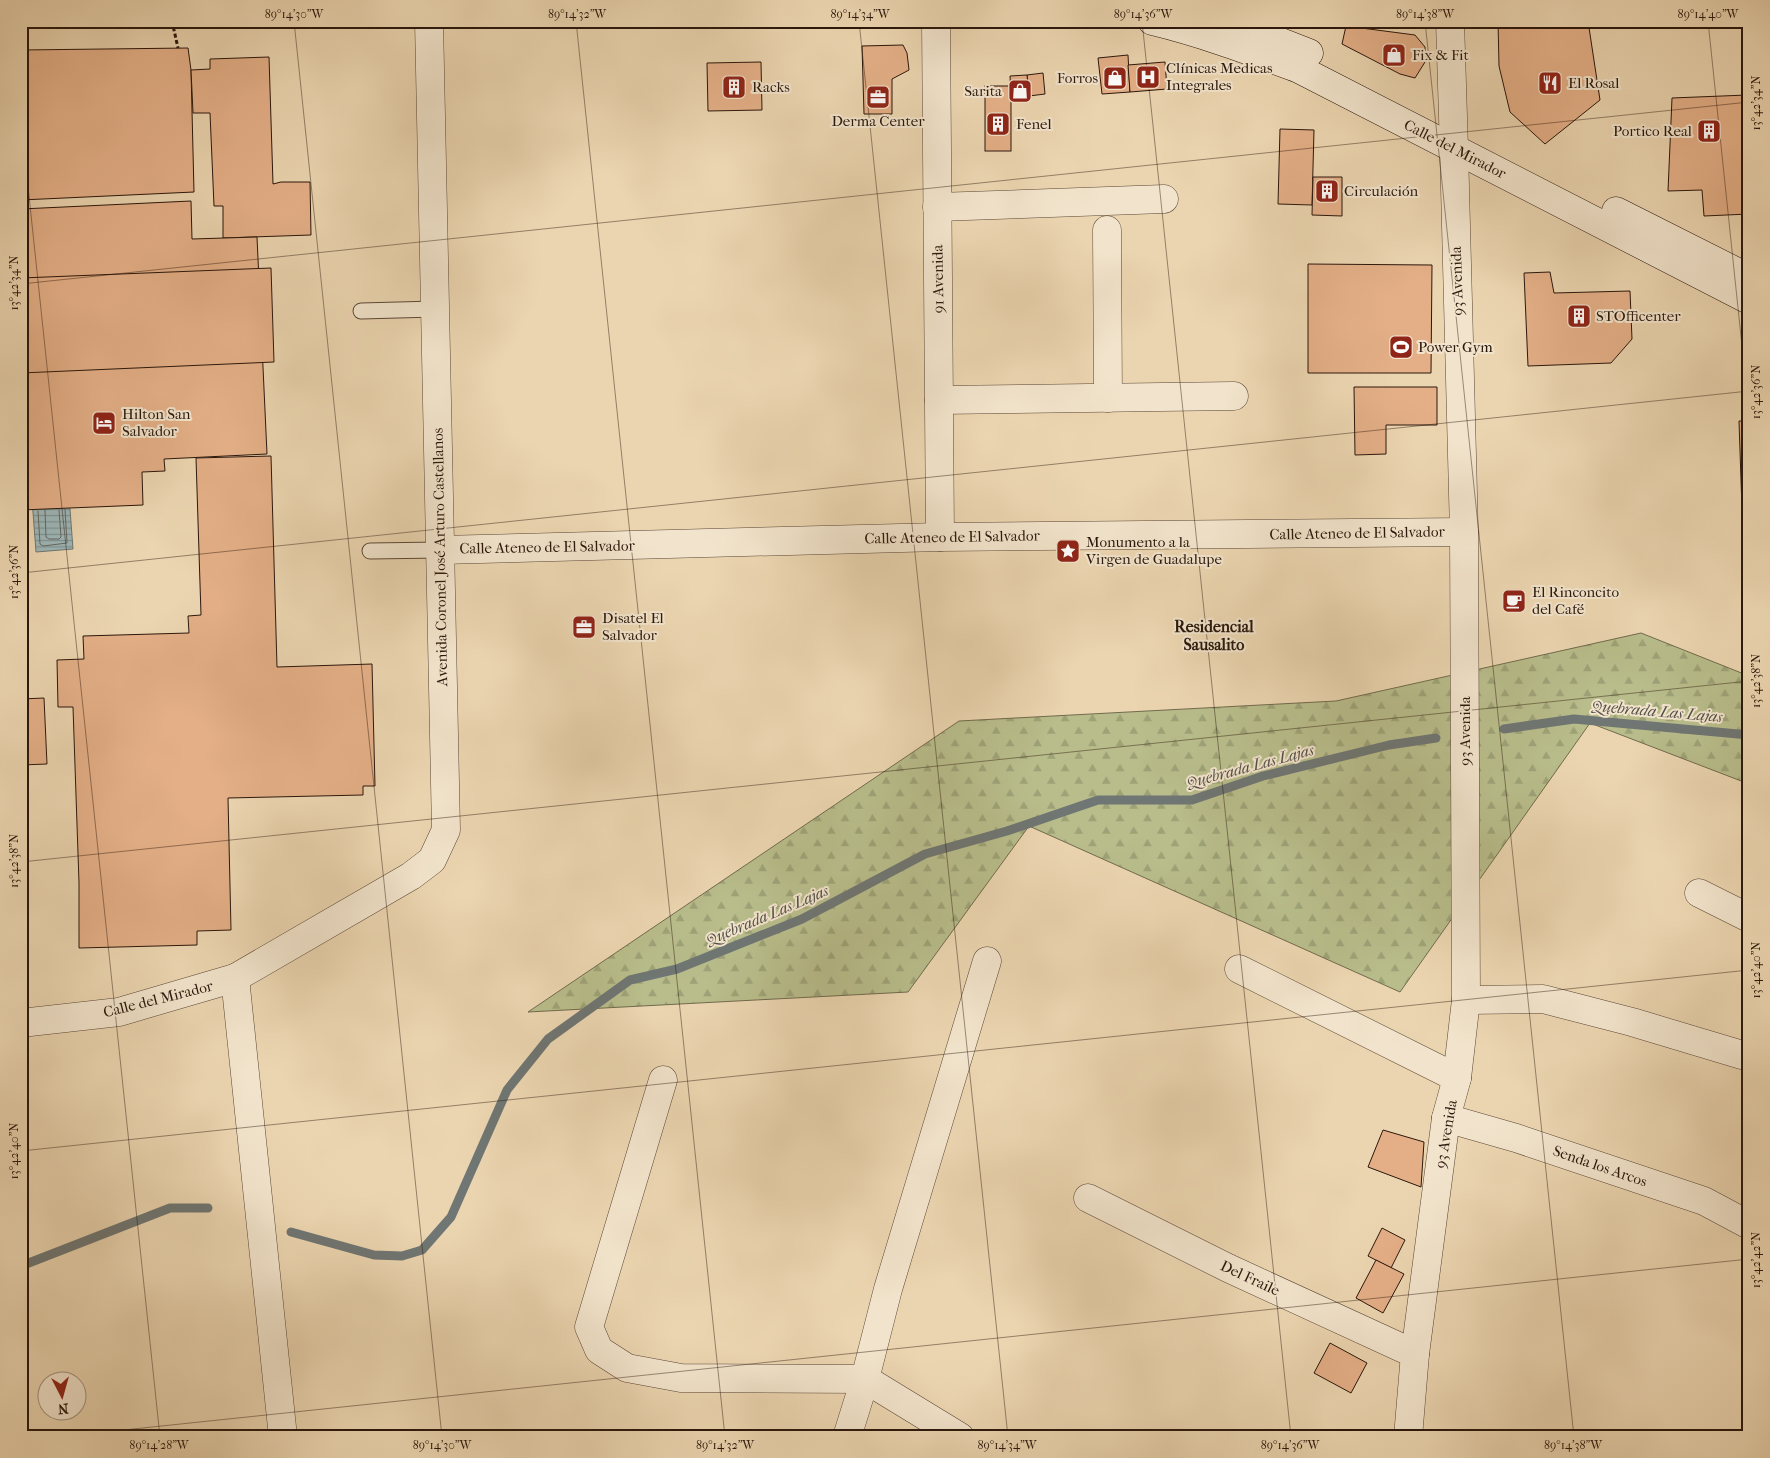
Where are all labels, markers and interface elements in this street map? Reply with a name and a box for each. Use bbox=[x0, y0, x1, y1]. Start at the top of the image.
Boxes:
text: 89°14'30"W bbox=[265, 7, 325, 21]
text: 89°14'32"W bbox=[548, 7, 607, 21]
text: 89°14'34"W bbox=[830, 7, 891, 21]
text: 89°14'36"W bbox=[1114, 7, 1173, 21]
text: 89°14'38"W bbox=[1396, 7, 1455, 21]
text: 89°14'40"W bbox=[1678, 7, 1740, 21]
shop icon: Fix & Fit bbox=[1381, 42, 1407, 68]
place label: Fix & Fit bbox=[1412, 46, 1469, 64]
place label: Clínicas Medicas Integrales bbox=[1166, 59, 1273, 94]
hospital icon: Clínicas Medicas Integrales bbox=[1135, 64, 1161, 90]
shop icon: Forros bbox=[1102, 65, 1128, 91]
place label: Forros bbox=[1057, 69, 1098, 87]
restaurant icon: El Rosal bbox=[1537, 70, 1563, 96]
building icon: Racks bbox=[721, 74, 747, 100]
place label: El Rosal bbox=[1568, 74, 1619, 92]
text: 13°42'34"N bbox=[1749, 75, 1763, 131]
place label: Racks bbox=[752, 78, 790, 96]
shop icon: Sarita bbox=[1007, 78, 1033, 104]
place label: Sarita bbox=[964, 82, 1003, 100]
office icon: Derma Center bbox=[865, 84, 891, 110]
building icon: Fenel bbox=[985, 111, 1011, 137]
place label: Derma Center bbox=[831, 112, 925, 130]
place label: Fenel bbox=[1016, 115, 1052, 133]
street label: Calle del Mirador bbox=[1401, 115, 1510, 183]
building icon: Portico Real bbox=[1696, 118, 1722, 144]
place label: Portico Real bbox=[1613, 122, 1692, 140]
building icon: Circulación bbox=[1314, 178, 1340, 204]
place label: Circulación bbox=[1344, 182, 1418, 200]
street label: 91 Avenida bbox=[928, 243, 948, 313]
street label: 93 Avenida bbox=[1447, 245, 1467, 316]
text: 13°42'34"N bbox=[7, 255, 21, 311]
building icon: STOfficenter bbox=[1566, 303, 1592, 329]
place label: STOfficenter bbox=[1596, 307, 1681, 325]
sports icon: Power Gym bbox=[1388, 334, 1414, 360]
place label: Power Gym bbox=[1418, 338, 1493, 356]
text: 13°42'36"N bbox=[1749, 365, 1763, 419]
place label: Hilton San Salvador bbox=[122, 405, 191, 440]
hotel icon: Hilton San Salvador bbox=[91, 410, 117, 436]
street label: Avenida Coronel José Arturo Castellanos bbox=[429, 427, 451, 687]
street label: Calle Ateneo de El Salvador bbox=[1269, 522, 1445, 544]
street label: Calle Ateneo de El Salvador bbox=[864, 526, 1040, 548]
place label: Monumento a la Virgen de Guadalupe bbox=[1085, 533, 1222, 568]
street label: Calle Ateneo de El Salvador bbox=[459, 536, 635, 558]
place icon: Monumento a la Virgen de Guadalupe bbox=[1055, 538, 1081, 564]
text: 13°42'36"N bbox=[7, 545, 21, 599]
place label: El Rinconcito del Café bbox=[1532, 583, 1620, 618]
cafe icon: El Rinconcito del Café bbox=[1501, 588, 1527, 614]
place label: Disatel El Salvador bbox=[602, 609, 664, 644]
office icon: Disatel El Salvador bbox=[571, 614, 597, 640]
district label: Residencial Sausalito bbox=[1174, 617, 1254, 654]
text: 13°42'38"N bbox=[1749, 654, 1763, 708]
street label: 93 Avenida bbox=[1456, 695, 1474, 766]
water label: Quebrada Las Lajas bbox=[1590, 696, 1724, 727]
water label: Quebrada Las Lajas bbox=[1183, 740, 1317, 793]
text: 13°42'38"N bbox=[7, 834, 21, 888]
water label: Quebrada Las Lajas bbox=[702, 880, 832, 951]
text: 13°42'40"N bbox=[1749, 942, 1763, 998]
street label: Calle del Mirador bbox=[101, 977, 215, 1021]
street label: 93 Avenida bbox=[1431, 1097, 1461, 1170]
text: 13°42'40"N bbox=[7, 1123, 21, 1179]
street label: Senda los Arcos bbox=[1551, 1141, 1650, 1191]
text: 13°42'42"N bbox=[1749, 1232, 1763, 1288]
street label: Del Fraile bbox=[1217, 1256, 1283, 1300]
north arrow bbox=[38, 1370, 88, 1420]
text: N bbox=[57, 1399, 69, 1417]
text: 89°14'28"W bbox=[129, 1438, 190, 1452]
text: 89°14'30"W bbox=[413, 1438, 473, 1452]
text: 89°14'32"W bbox=[696, 1438, 755, 1452]
text: 89°14'34"W bbox=[977, 1438, 1038, 1452]
text: 89°14'36"W bbox=[1261, 1438, 1320, 1452]
text: 89°14'38"W bbox=[1544, 1438, 1603, 1452]

